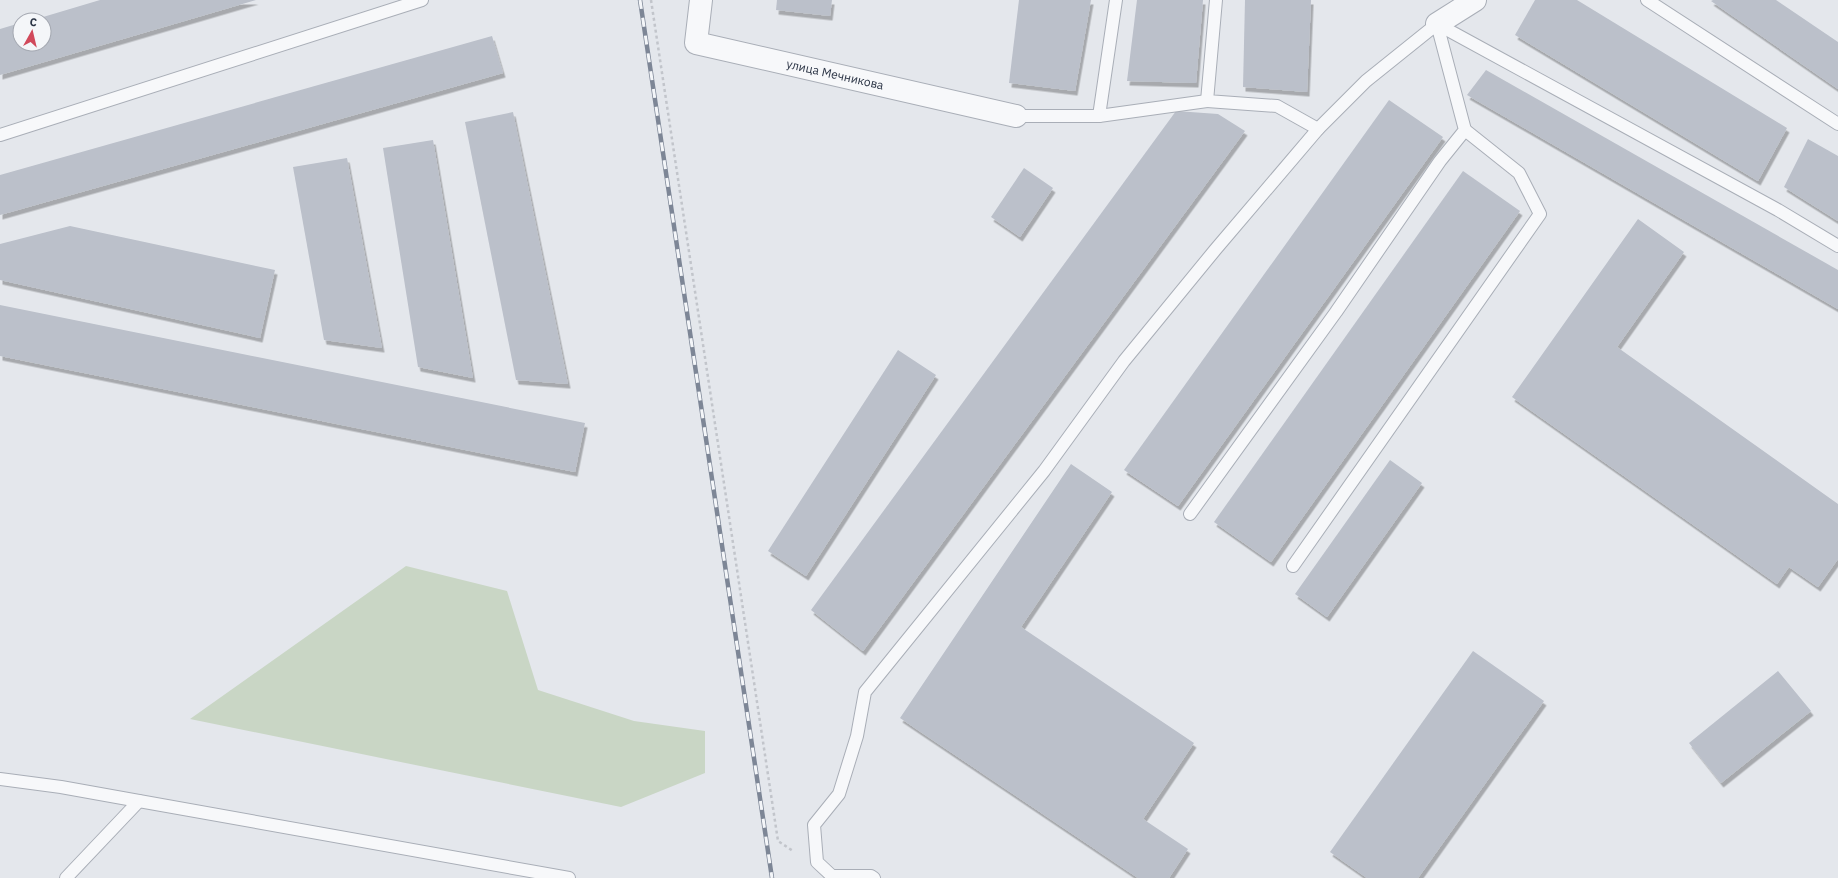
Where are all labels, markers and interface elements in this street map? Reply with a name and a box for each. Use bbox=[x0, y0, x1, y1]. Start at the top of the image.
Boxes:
north arrow bbox=[12, 12, 52, 52]
text: С bbox=[29, 15, 38, 30]
street label: улица Мечникова bbox=[785, 56, 886, 93]

